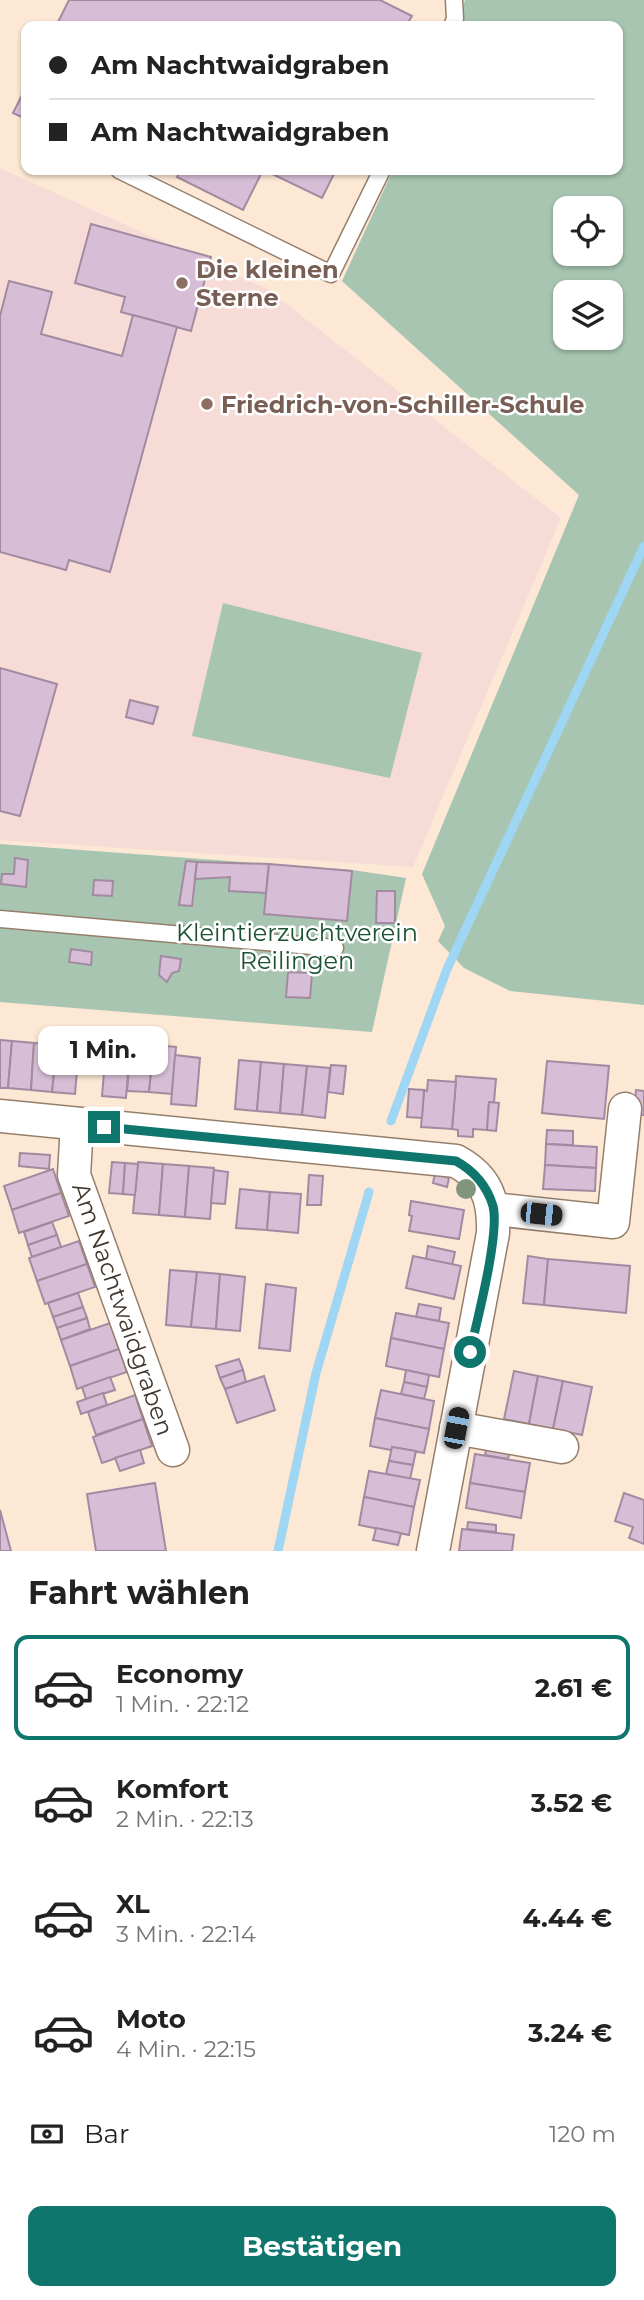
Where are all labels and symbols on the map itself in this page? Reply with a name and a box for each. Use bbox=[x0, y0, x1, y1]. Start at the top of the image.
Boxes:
place label: Die kleinen Sterne bbox=[196, 255, 339, 312]
marker: Die kleinen Sterne bbox=[174, 275, 190, 291]
place label: Friedrich-von-Schiller-Schule bbox=[221, 390, 584, 419]
marker: Friedrich-von-Schiller-Schule bbox=[199, 396, 215, 412]
park label: Kleintierzuchtverein Reilingen bbox=[176, 918, 418, 975]
callout: 1 Min. bbox=[39, 1026, 169, 1074]
route end bbox=[88, 1111, 120, 1143]
street label: Am Nachtwaidgraben bbox=[66, 1179, 180, 1439]
car bbox=[520, 1201, 563, 1227]
route start bbox=[454, 1336, 486, 1368]
car bbox=[442, 1405, 471, 1451]

